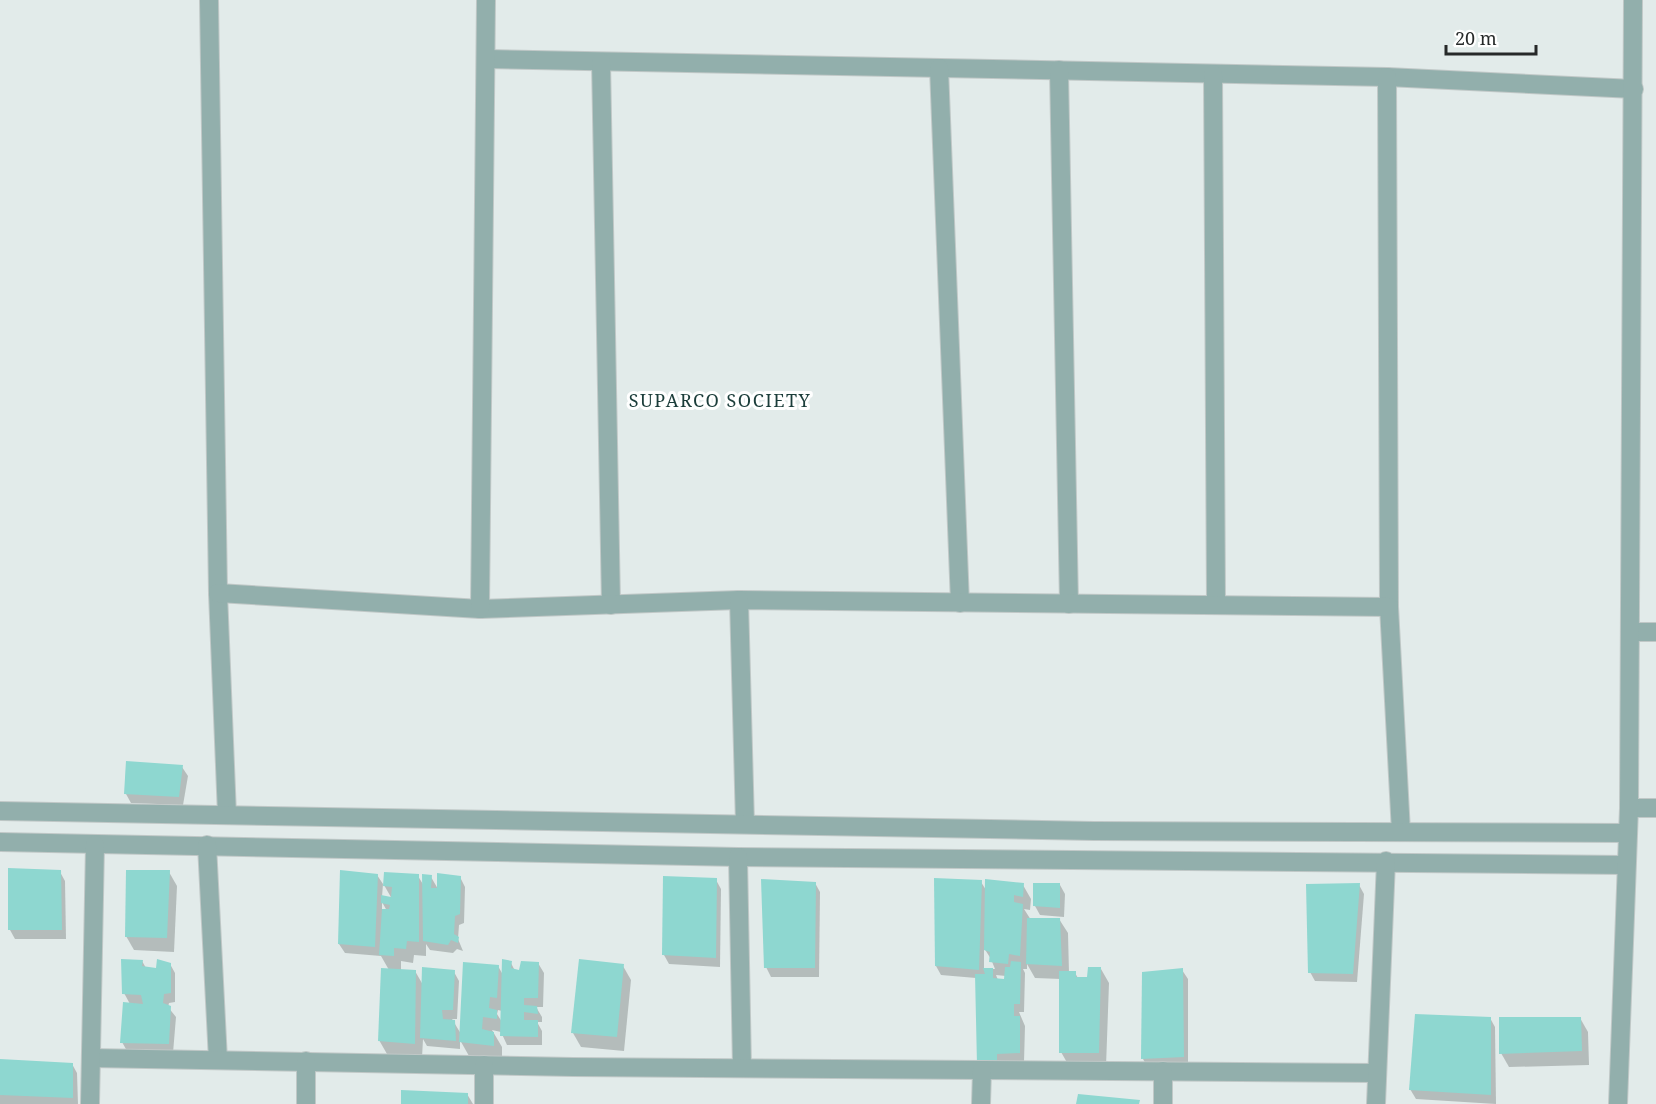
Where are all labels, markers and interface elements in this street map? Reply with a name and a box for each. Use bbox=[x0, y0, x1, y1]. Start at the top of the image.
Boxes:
scale bar bbox=[1446, 18, 1536, 56]
text: 20 m bbox=[1455, 26, 1497, 50]
district label: SUPARCO SOCIETY bbox=[629, 388, 811, 412]

